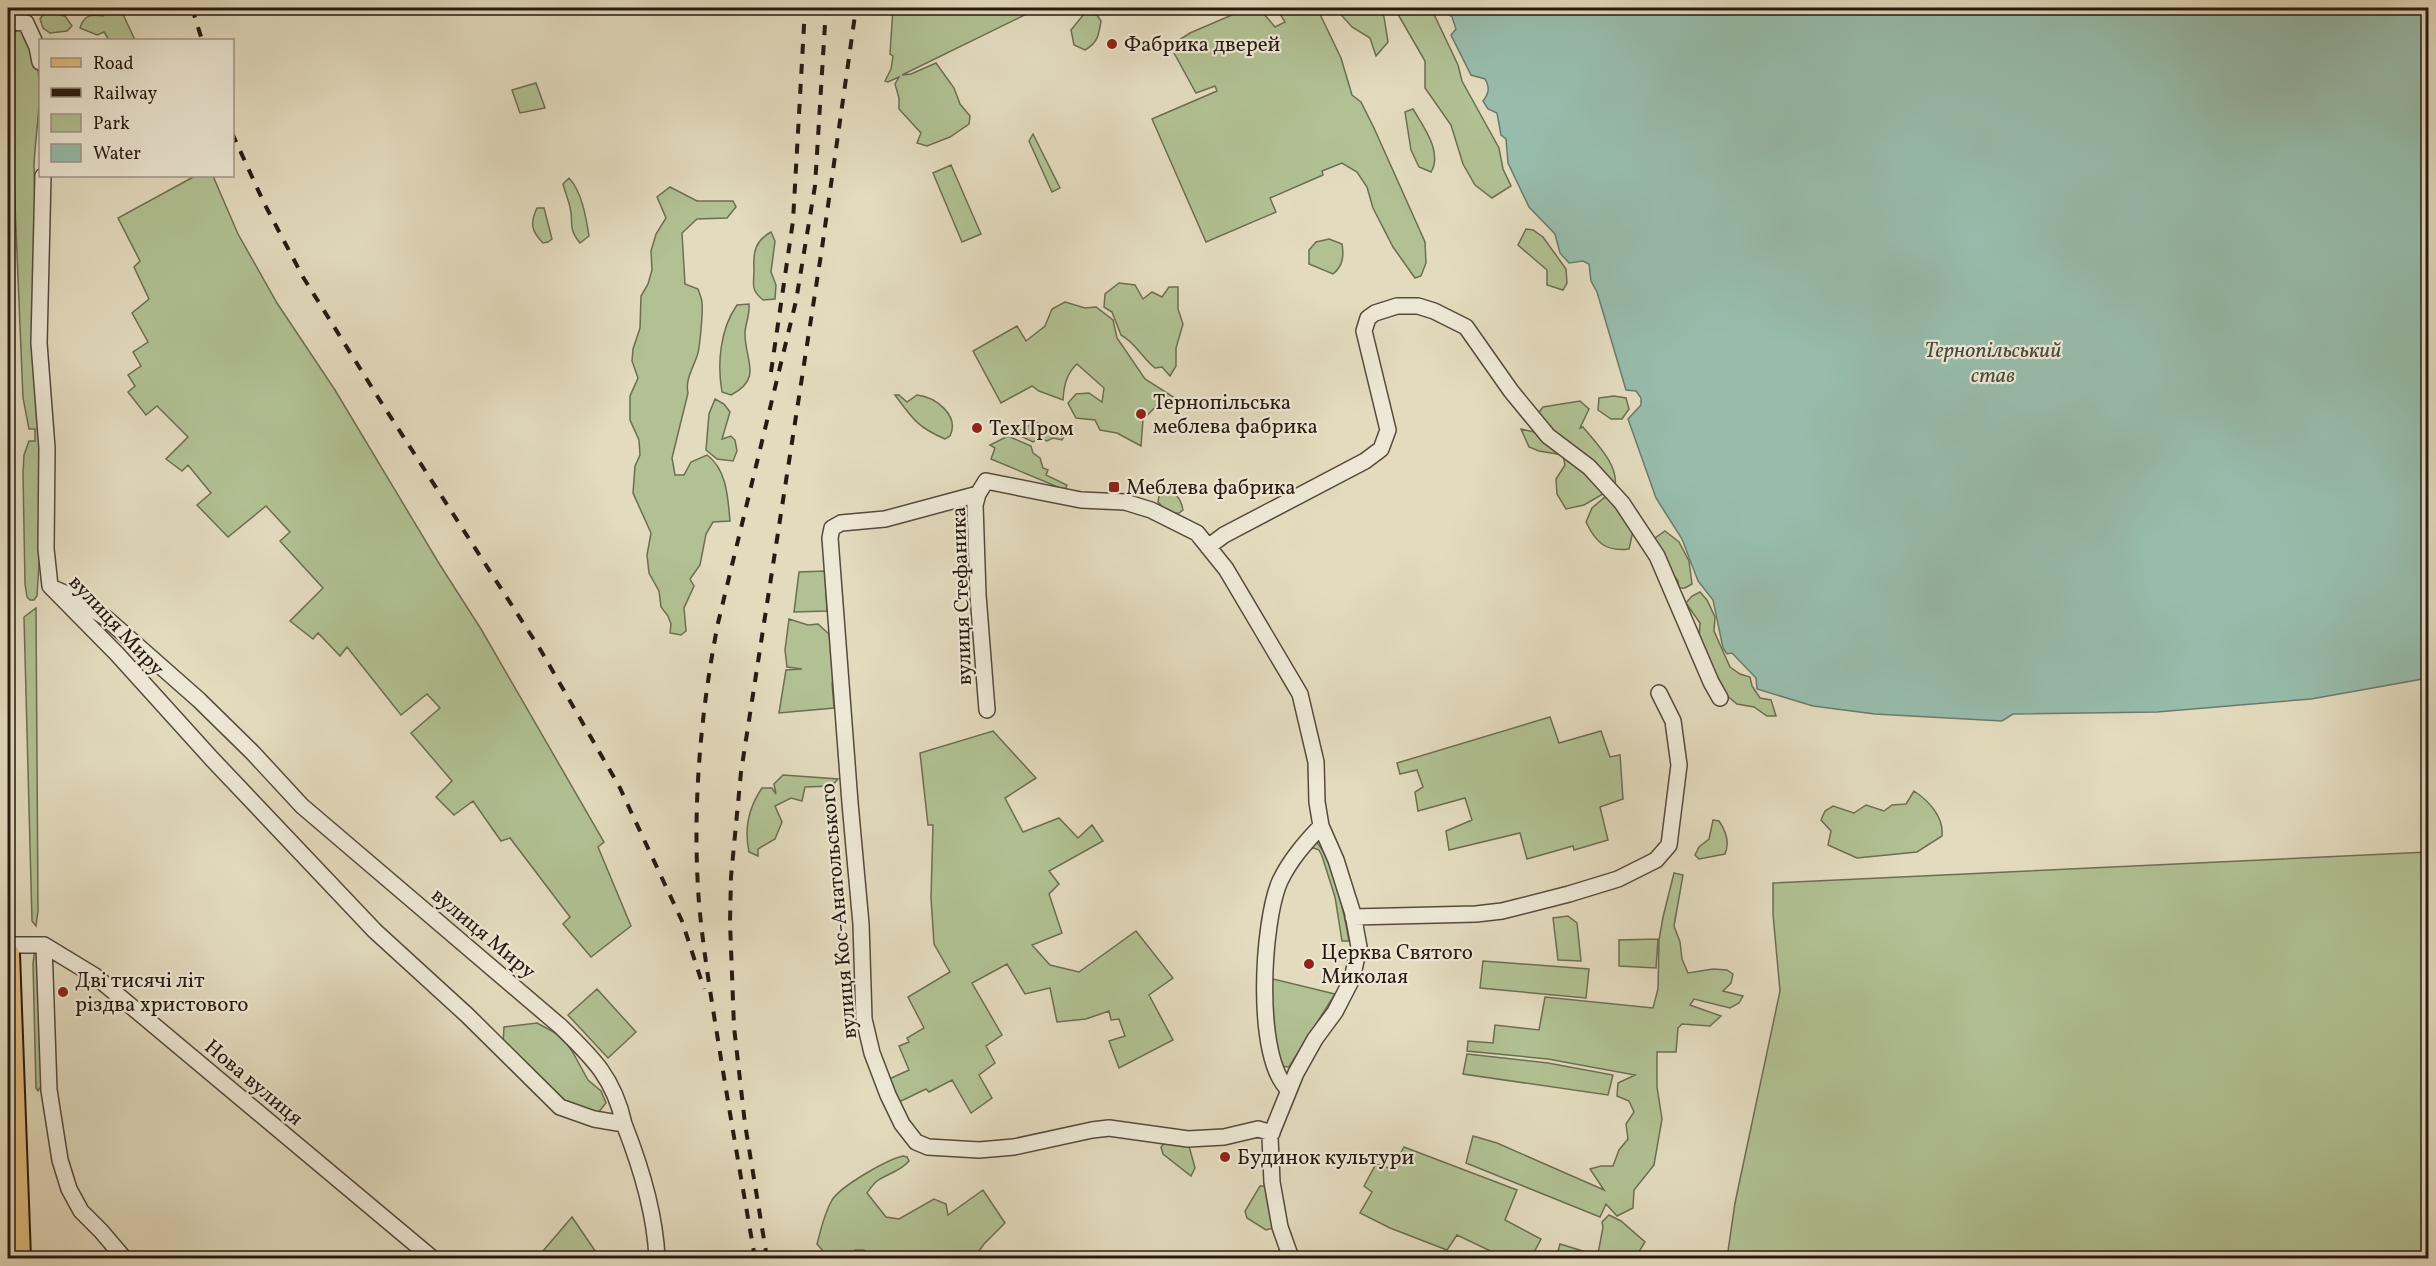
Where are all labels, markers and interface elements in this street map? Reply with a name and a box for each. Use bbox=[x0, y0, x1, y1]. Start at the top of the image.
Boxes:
place label: Фабрика дверей bbox=[1124, 31, 1281, 60]
marker: Фабрика дверей bbox=[1105, 37, 1119, 51]
legend bbox=[39, 39, 234, 177]
text: Road bbox=[93, 52, 134, 77]
text: Railway bbox=[93, 82, 157, 107]
text: Park bbox=[93, 112, 130, 137]
text: Water bbox=[93, 142, 141, 167]
water label: Тернопільський став bbox=[1925, 336, 2061, 392]
place label: Тернопільська меблева фабрика bbox=[1153, 389, 1318, 442]
marker: Тернопільська меблева фабрика bbox=[1134, 407, 1148, 421]
place label: ТехПром bbox=[989, 415, 1074, 444]
marker: ТехПром bbox=[970, 421, 984, 435]
place label: Меблева фабрика bbox=[1126, 474, 1296, 503]
marker: Меблева фабрика bbox=[1107, 480, 1121, 494]
street label: вулиця Стефаника bbox=[945, 506, 980, 686]
street label: вулиця Миру bbox=[61, 569, 171, 683]
street label: вулиця Кос-Анатольського bbox=[814, 782, 865, 1040]
street label: вулиця Миру bbox=[425, 882, 542, 987]
place label: Церква Святого Миколая bbox=[1321, 939, 1473, 992]
marker: Церква Святого Миколая bbox=[1302, 957, 1316, 971]
place label: Дві тисячі літ різдва христового bbox=[75, 967, 249, 1020]
marker: Дві тисячі літ різдва христового bbox=[56, 985, 70, 999]
street label: Нова вулиця bbox=[197, 1033, 309, 1133]
place label: Будинок культури bbox=[1237, 1144, 1415, 1173]
marker: Будинок культури bbox=[1218, 1150, 1232, 1164]

